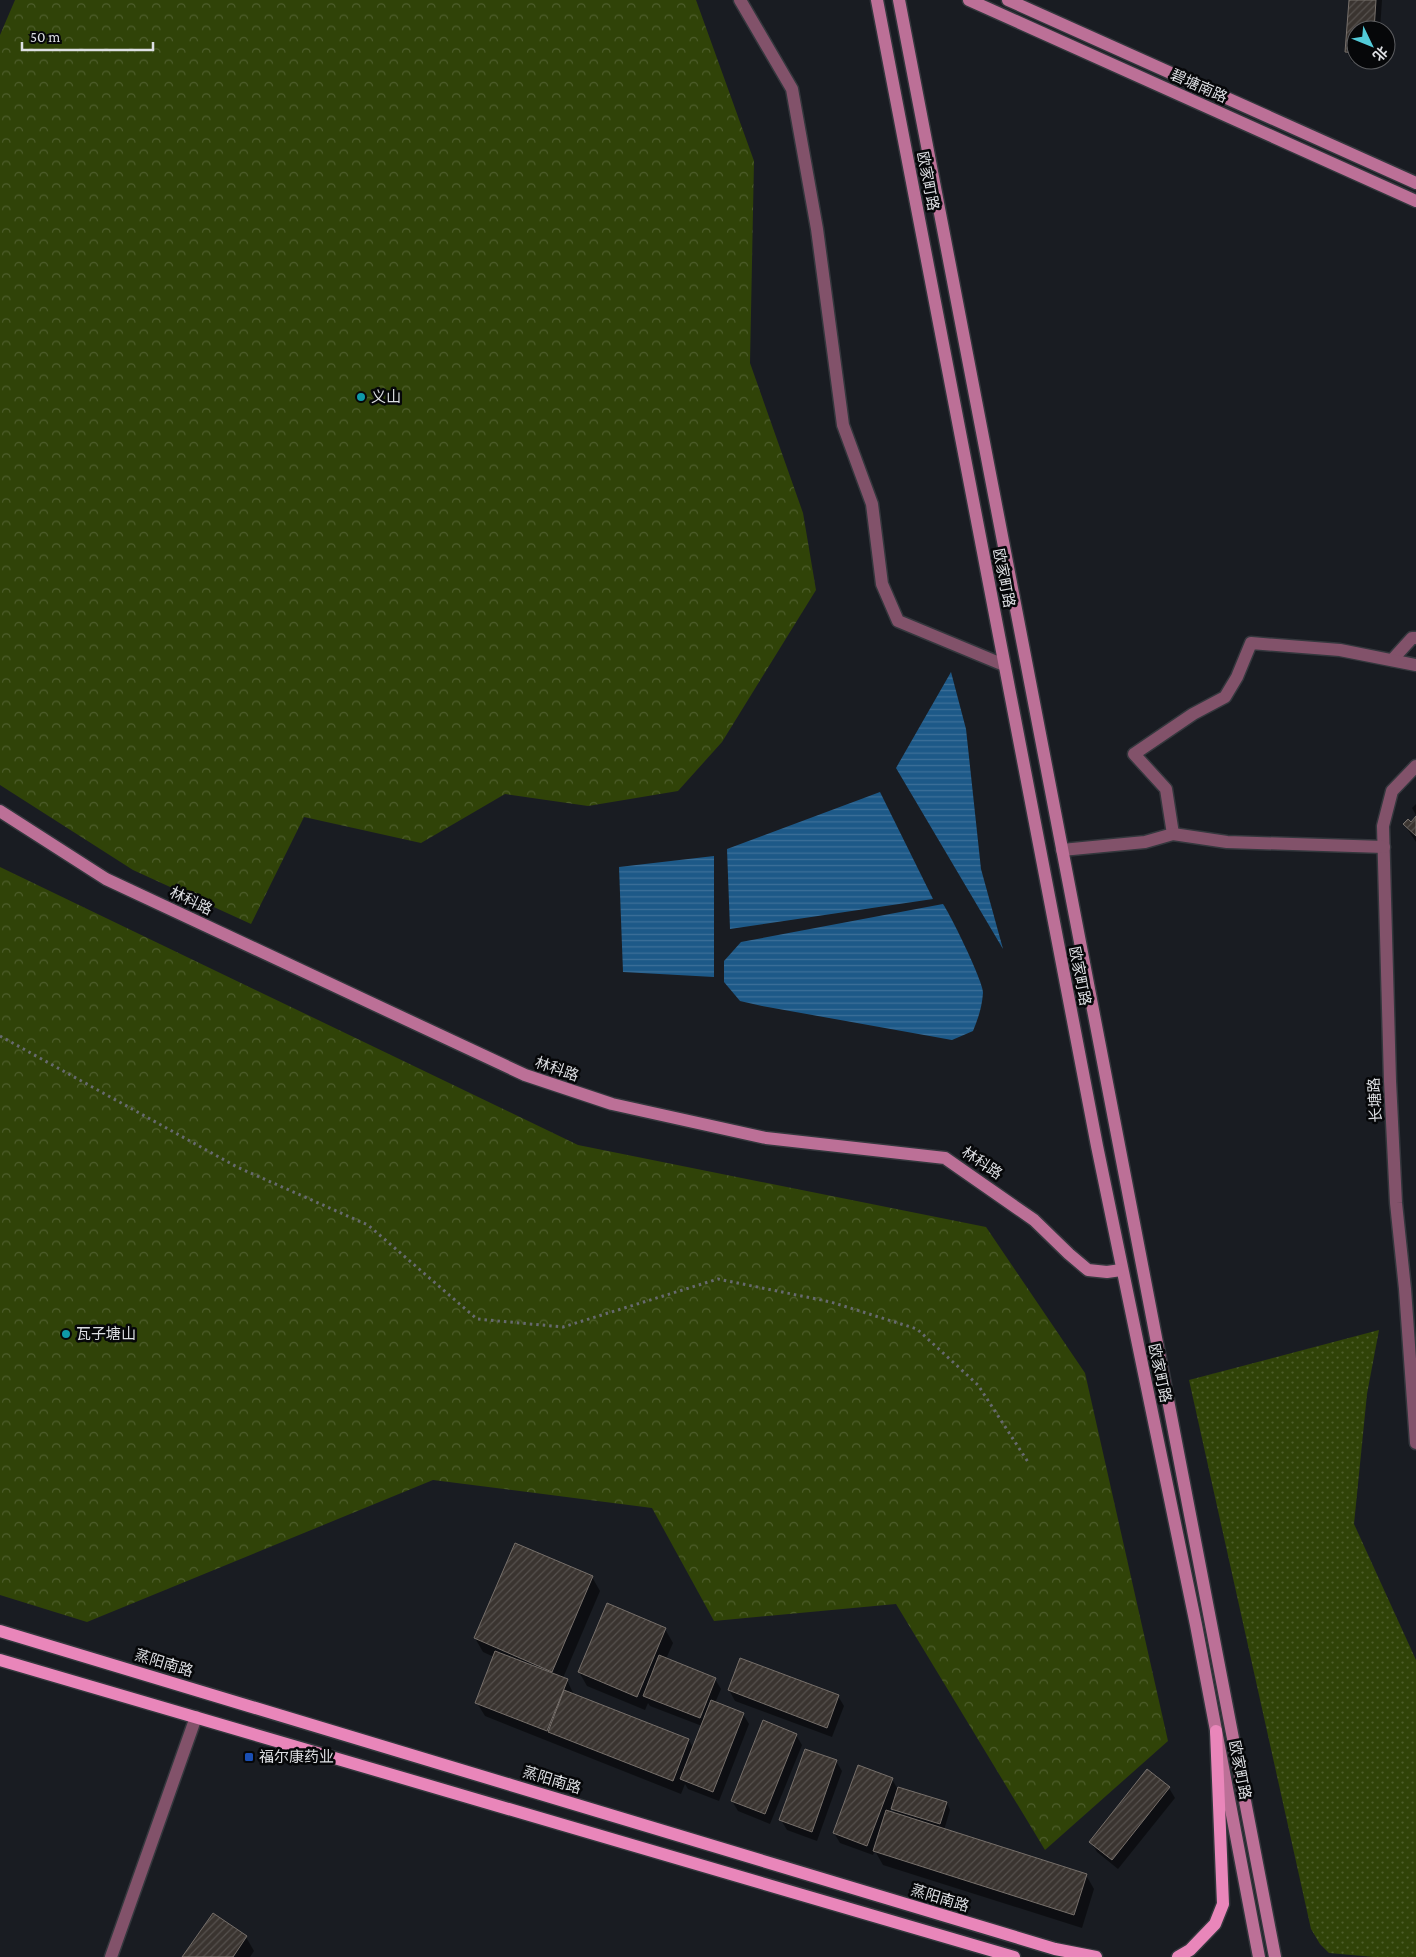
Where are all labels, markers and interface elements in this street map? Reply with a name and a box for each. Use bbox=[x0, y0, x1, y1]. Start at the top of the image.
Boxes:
scale bar bbox=[22, 20, 154, 52]
north arrow bbox=[1346, 20, 1396, 70]
text: 50 m bbox=[30, 29, 60, 45]
text: 北 bbox=[1370, 43, 1391, 64]
street label: 碧塘南路 bbox=[1168, 66, 1230, 106]
street label: 欧家町路 bbox=[914, 150, 942, 212]
place label: 义山 bbox=[371, 389, 401, 405]
marker: 义山 bbox=[355, 391, 367, 403]
street label: 欧家町路 bbox=[990, 547, 1018, 609]
street label: 林科路 bbox=[167, 884, 215, 918]
street label: 欧家町路 bbox=[1066, 945, 1094, 1007]
street label: 林科路 bbox=[533, 1054, 581, 1084]
street label: 长塘路 bbox=[1365, 1077, 1384, 1123]
street label: 林科路 bbox=[959, 1144, 1005, 1182]
place label: 瓦子塘山 bbox=[76, 1325, 136, 1342]
marker: 瓦子塘山 bbox=[60, 1328, 72, 1340]
street label: 欧家町路 bbox=[1146, 1342, 1174, 1404]
street label: 蒸阳南路 bbox=[133, 1647, 195, 1679]
street label: 欧家町路 bbox=[1226, 1739, 1254, 1801]
place label: 福尔康药业 bbox=[259, 1749, 334, 1765]
marker: 福尔康药业 bbox=[243, 1751, 255, 1763]
street label: 蒸阳南路 bbox=[521, 1764, 583, 1796]
street label: 蒸阳南路 bbox=[909, 1882, 971, 1914]

